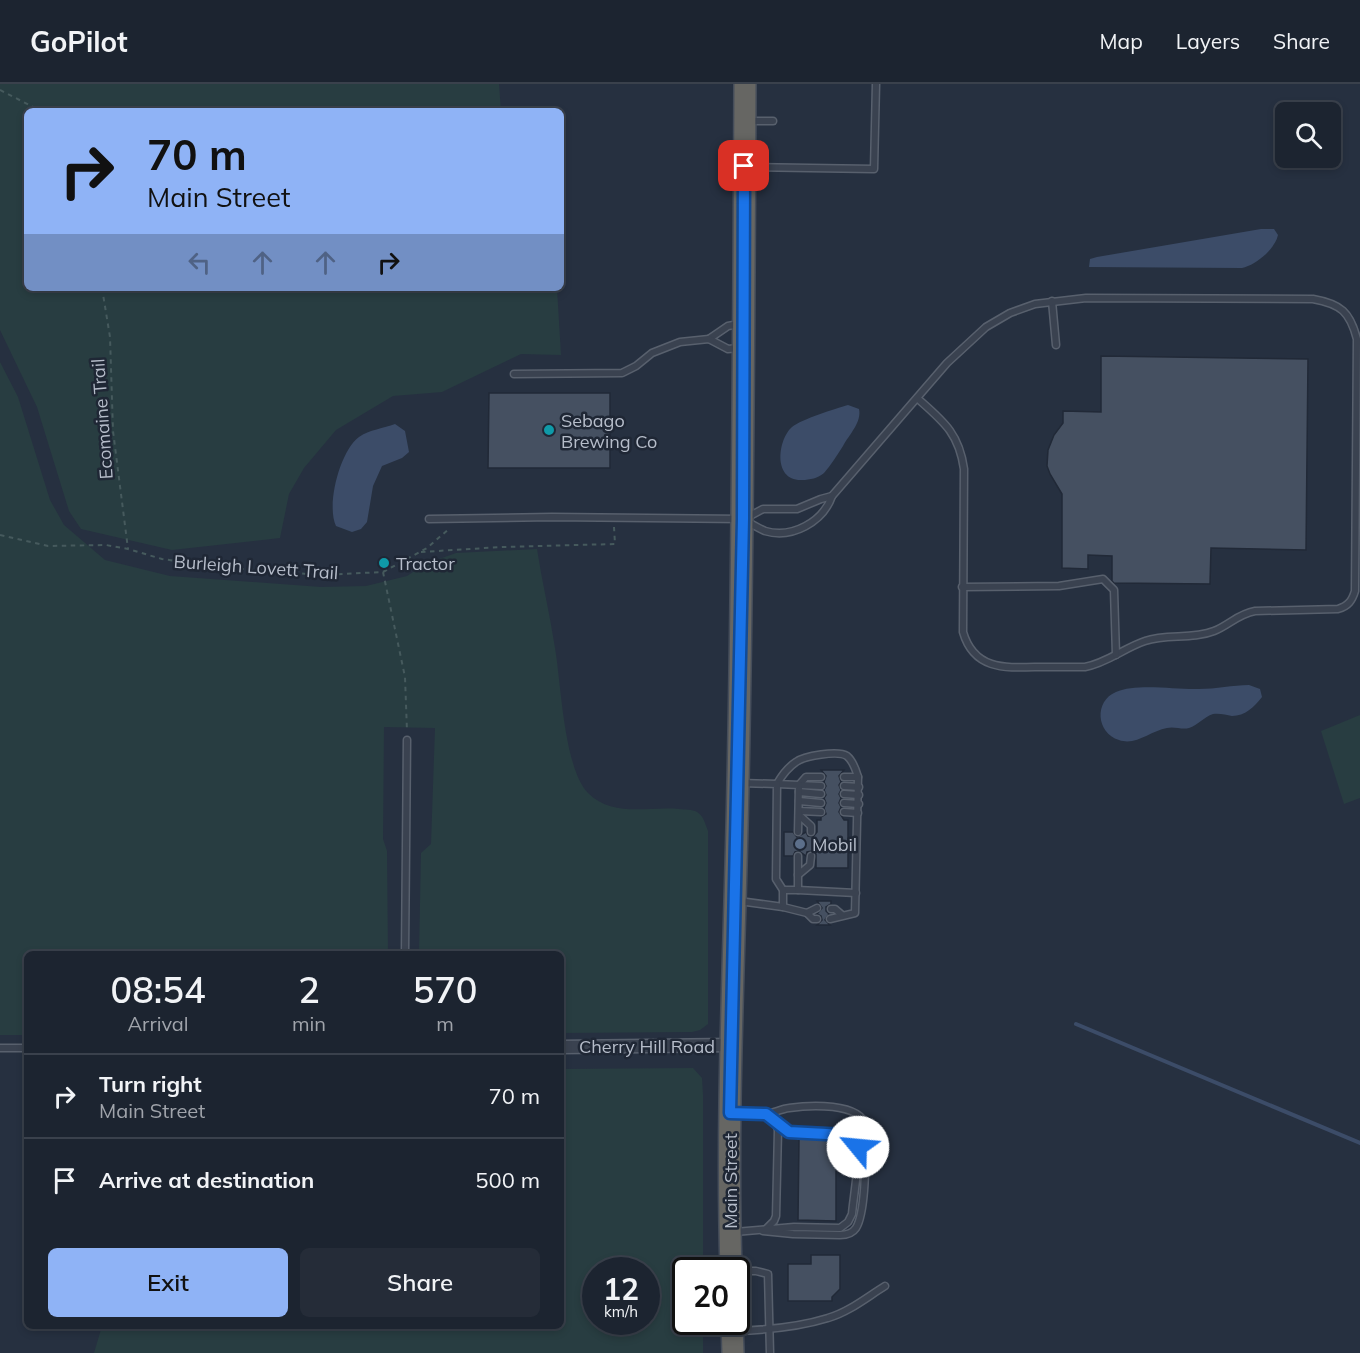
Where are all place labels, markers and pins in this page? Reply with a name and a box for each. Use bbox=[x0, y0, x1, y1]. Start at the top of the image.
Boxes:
pin bbox=[718, 140, 769, 191]
place label: Sebago Brewing Co bbox=[561, 409, 657, 453]
marker: Sebago Brewing Co bbox=[542, 423, 556, 437]
place label: Tractor bbox=[396, 552, 455, 575]
marker: Tractor bbox=[377, 556, 391, 570]
place label: Mobil bbox=[812, 833, 857, 856]
marker: Mobil bbox=[793, 837, 807, 851]

